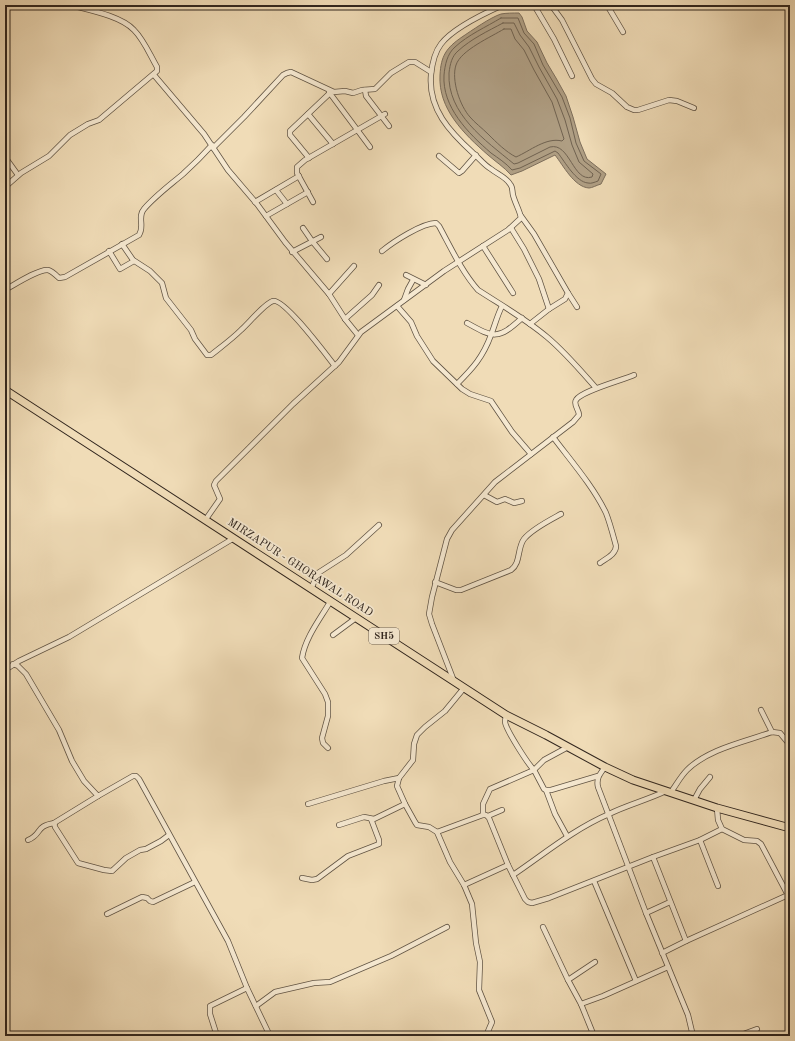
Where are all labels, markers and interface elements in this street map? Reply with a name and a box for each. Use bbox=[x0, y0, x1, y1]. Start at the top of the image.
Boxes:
street label: MIRZAPUR - GHORAWAL ROAD bbox=[225, 517, 375, 619]
road number: SH5 bbox=[369, 628, 399, 644]

